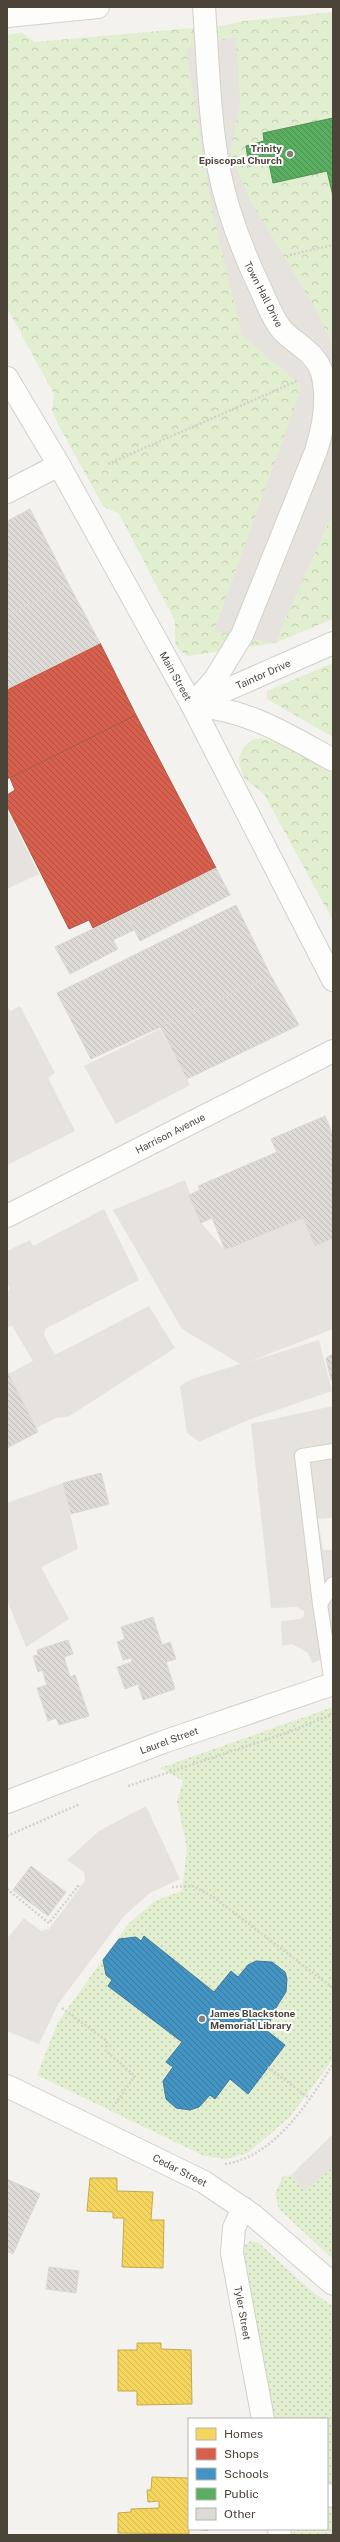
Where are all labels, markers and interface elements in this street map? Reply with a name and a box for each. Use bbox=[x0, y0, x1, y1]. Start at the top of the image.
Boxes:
place label: Trinity Episcopal Church bbox=[199, 142, 282, 166]
marker: Trinity Episcopal Church bbox=[285, 149, 295, 159]
street label: Town Hall Drive bbox=[242, 259, 286, 329]
street label: Main Street bbox=[158, 649, 194, 703]
street label: Taintor Drive bbox=[234, 656, 293, 691]
street label: Harrison Avenue bbox=[133, 1110, 207, 1156]
street label: Laurel Street bbox=[138, 1724, 200, 1756]
place label: James Blackstone Memorial Library bbox=[210, 2007, 296, 2031]
marker: James Blackstone Memorial Library bbox=[197, 2014, 207, 2024]
street label: Cedar Street bbox=[151, 2151, 209, 2189]
street label: Tyler Street bbox=[232, 2285, 254, 2341]
legend bbox=[188, 2418, 328, 2530]
text: Homes bbox=[224, 2427, 263, 2441]
text: Shops bbox=[224, 2447, 259, 2461]
text: Schools bbox=[224, 2467, 269, 2481]
text: Public bbox=[224, 2487, 259, 2501]
text: Other bbox=[224, 2507, 256, 2521]

